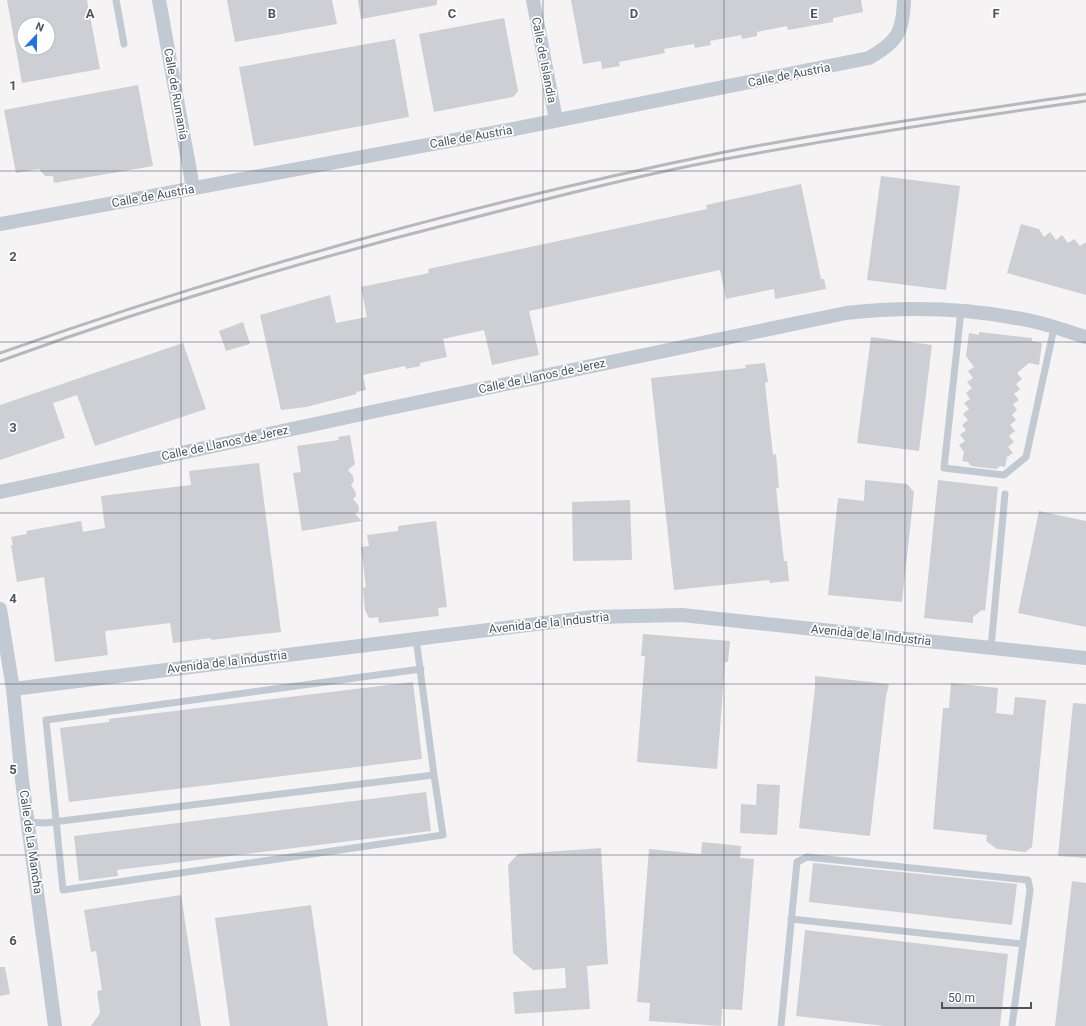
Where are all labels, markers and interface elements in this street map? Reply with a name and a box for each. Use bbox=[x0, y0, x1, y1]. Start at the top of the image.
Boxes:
text: A bbox=[86, 6, 95, 21]
text: B bbox=[268, 6, 276, 21]
text: C bbox=[448, 6, 457, 21]
text: D bbox=[630, 6, 638, 21]
text: E bbox=[810, 6, 818, 21]
text: F bbox=[992, 6, 1000, 21]
north arrow bbox=[16, 16, 56, 56]
street label: Calle de Islandia bbox=[529, 16, 559, 104]
text: N bbox=[34, 20, 46, 35]
street label: Calle de Rumanía bbox=[161, 47, 191, 141]
street label: Calle de Austria bbox=[747, 60, 831, 90]
text: 1 bbox=[9, 78, 17, 93]
street label: Calle de Austria bbox=[429, 123, 513, 151]
street label: Calle de Austria bbox=[111, 182, 195, 210]
text: 2 bbox=[9, 249, 17, 264]
street label: Calle de Llanos de Jerez bbox=[477, 356, 607, 396]
text: 3 bbox=[9, 420, 17, 435]
street label: Calle de Llanos de Jerez bbox=[160, 423, 290, 463]
text: 4 bbox=[9, 591, 17, 606]
street label: Avenida de la Industria bbox=[488, 610, 610, 636]
street label: Avenida de la Industria bbox=[810, 622, 932, 648]
street label: Avenida de la Industria bbox=[166, 648, 288, 676]
text: 5 bbox=[9, 762, 17, 777]
street label: Calle de La Mancha bbox=[17, 789, 45, 895]
text: 6 bbox=[9, 933, 17, 948]
scale bar bbox=[942, 984, 1031, 1010]
text: 50 m bbox=[948, 991, 975, 1005]

